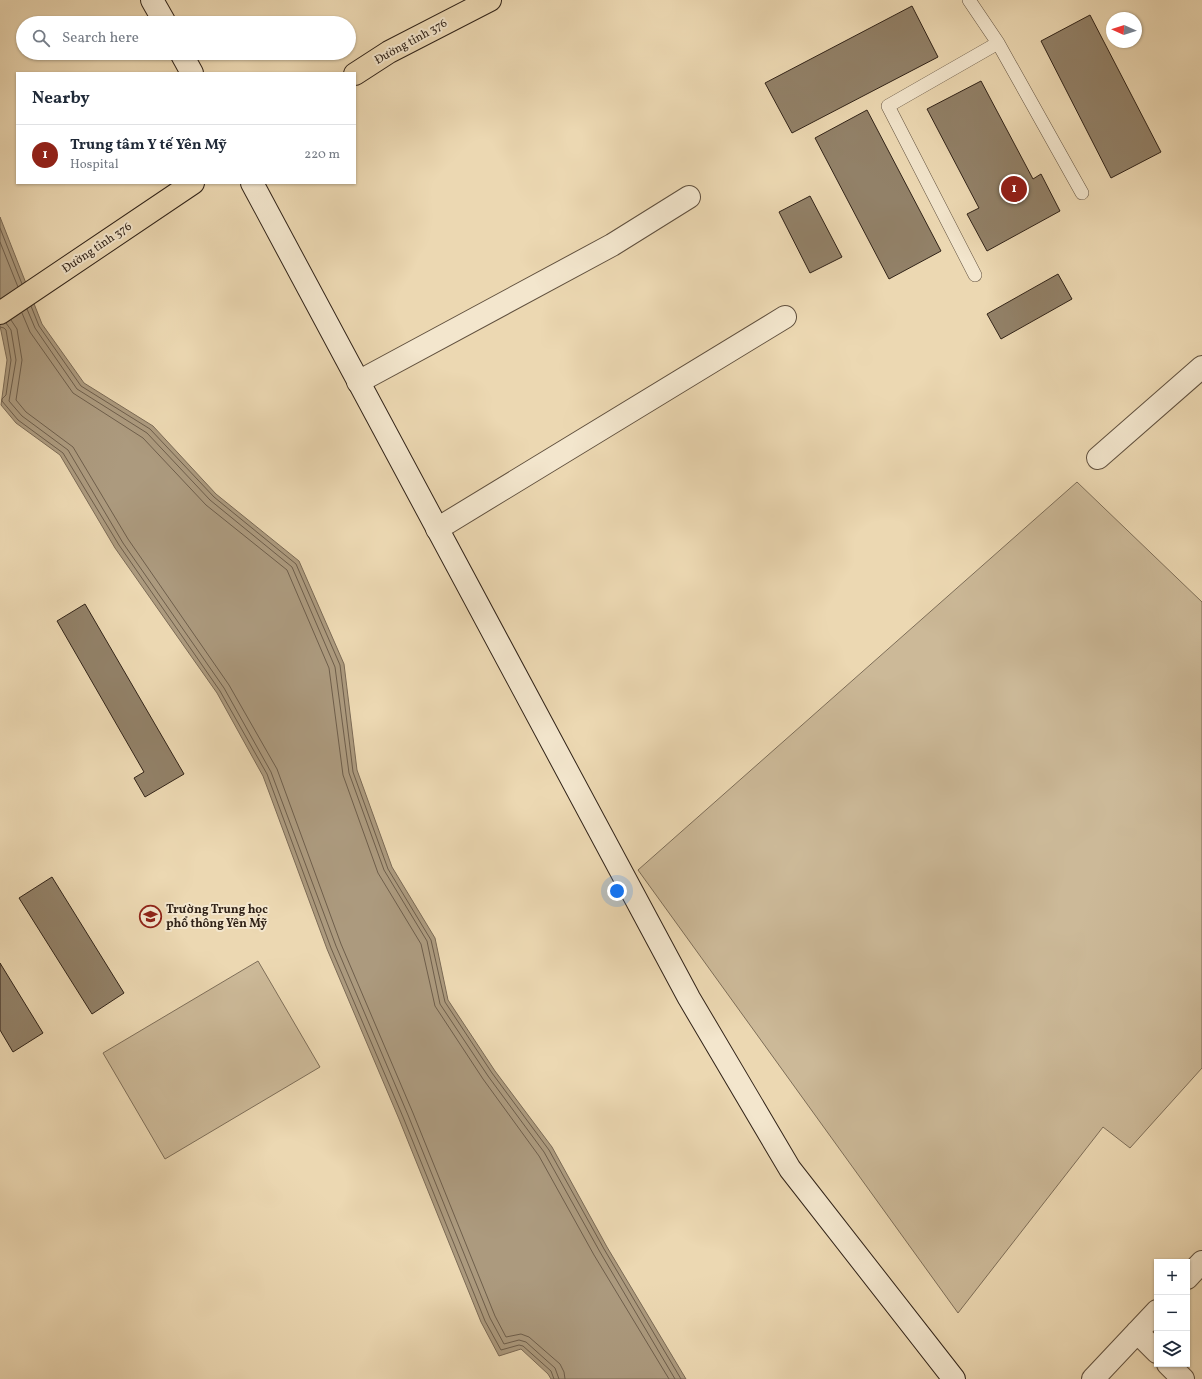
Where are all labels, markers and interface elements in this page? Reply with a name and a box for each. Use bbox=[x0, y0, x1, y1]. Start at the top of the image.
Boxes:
north arrow bbox=[1106, 12, 1142, 48]
street label: Đường tỉnh 376 bbox=[372, 15, 450, 69]
search box bbox=[16, 16, 356, 60]
icon: search bbox=[30, 27, 52, 49]
text: Search here bbox=[62, 28, 139, 49]
text: Nearby bbox=[32, 87, 90, 110]
text: Trung tâm Y tế Yên Mỹ bbox=[70, 135, 227, 156]
text: 1 bbox=[42, 146, 48, 164]
text: 220 m bbox=[304, 146, 340, 164]
text: Hospital bbox=[70, 156, 119, 174]
pin: 1 bbox=[1001, 174, 1027, 204]
street label: Đường tỉnh 376 bbox=[59, 219, 135, 277]
your location bbox=[607, 881, 627, 901]
place label: Trường Trung học phổ thông Yên Mỹ bbox=[166, 902, 268, 932]
school or university icon: Trường Trung học phổ thông Yên Mỹ bbox=[137, 904, 163, 930]
map controls bbox=[1154, 1259, 1190, 1367]
button: + bbox=[1154, 1259, 1190, 1295]
button: − bbox=[1154, 1295, 1190, 1331]
button: layers bbox=[1154, 1331, 1190, 1367]

